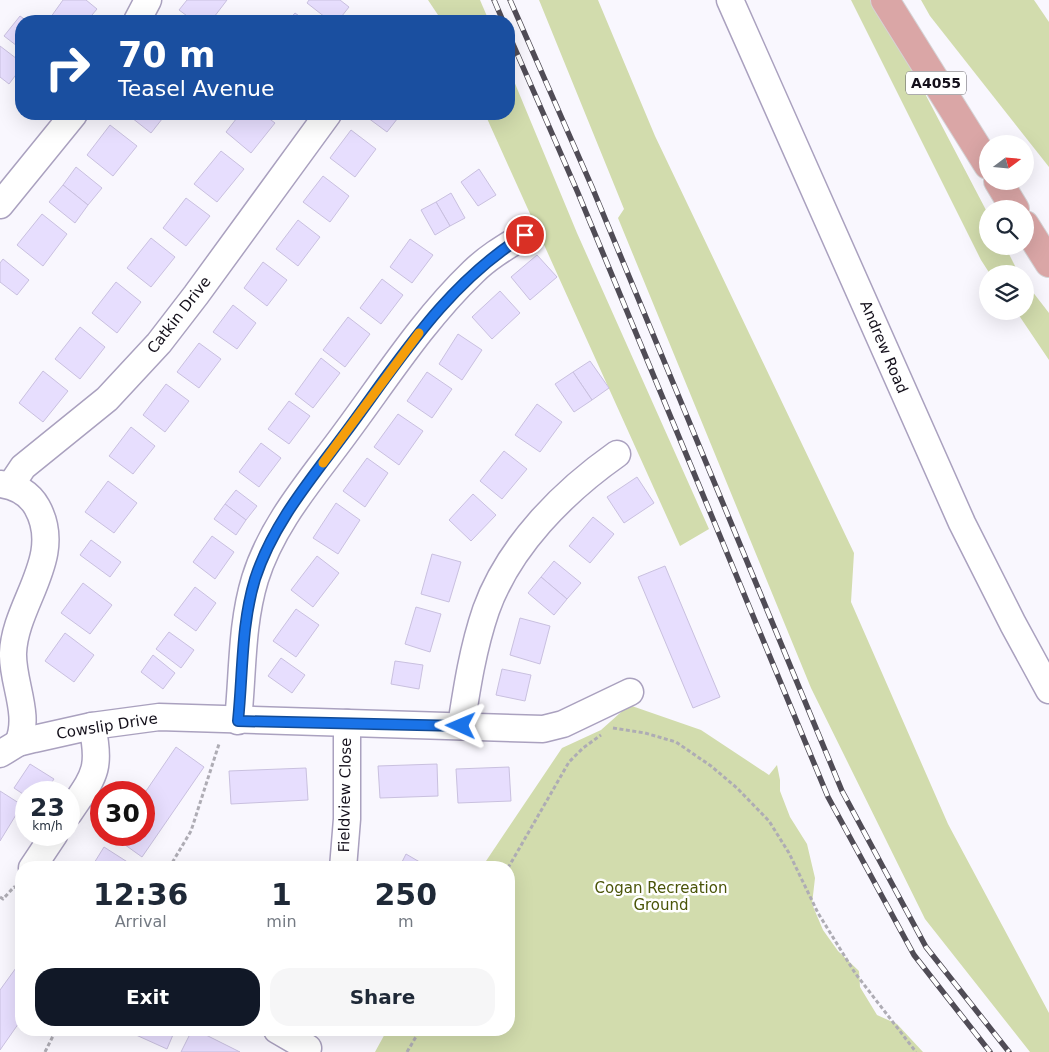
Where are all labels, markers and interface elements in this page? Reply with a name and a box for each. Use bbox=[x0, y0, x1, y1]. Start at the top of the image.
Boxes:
icon: right bbox=[35, 35, 100, 100]
text: 70 m bbox=[118, 35, 215, 75]
road number: A4055 bbox=[906, 72, 966, 95]
text: Teasel Avenue bbox=[118, 76, 275, 101]
north arrow bbox=[979, 135, 1034, 190]
map controls bbox=[979, 135, 1034, 320]
button: search bbox=[979, 200, 1034, 255]
pin bbox=[504, 214, 546, 256]
icon: arrive bbox=[511, 221, 539, 249]
button: layers bbox=[979, 265, 1034, 320]
street label: Catkin Drive bbox=[143, 273, 215, 357]
street label: Andrew Road bbox=[856, 298, 912, 396]
position arrow bbox=[434, 699, 486, 751]
street label: Cowslip Drive bbox=[55, 709, 159, 743]
street label: Fieldview Close bbox=[335, 737, 355, 853]
speed limit sign: 30 bbox=[90, 781, 155, 846]
text: 23 bbox=[30, 793, 65, 822]
text: km/h bbox=[32, 819, 63, 833]
text: 12:36 bbox=[93, 877, 188, 912]
text: 1 bbox=[271, 877, 292, 912]
text: 250 bbox=[374, 877, 437, 912]
park label: Cogan Recreation Ground bbox=[595, 879, 727, 914]
text: Arrival bbox=[115, 912, 167, 931]
text: min bbox=[266, 912, 297, 931]
text: m bbox=[398, 912, 414, 931]
button: Exit bbox=[35, 968, 260, 1026]
button: Share bbox=[270, 968, 495, 1026]

